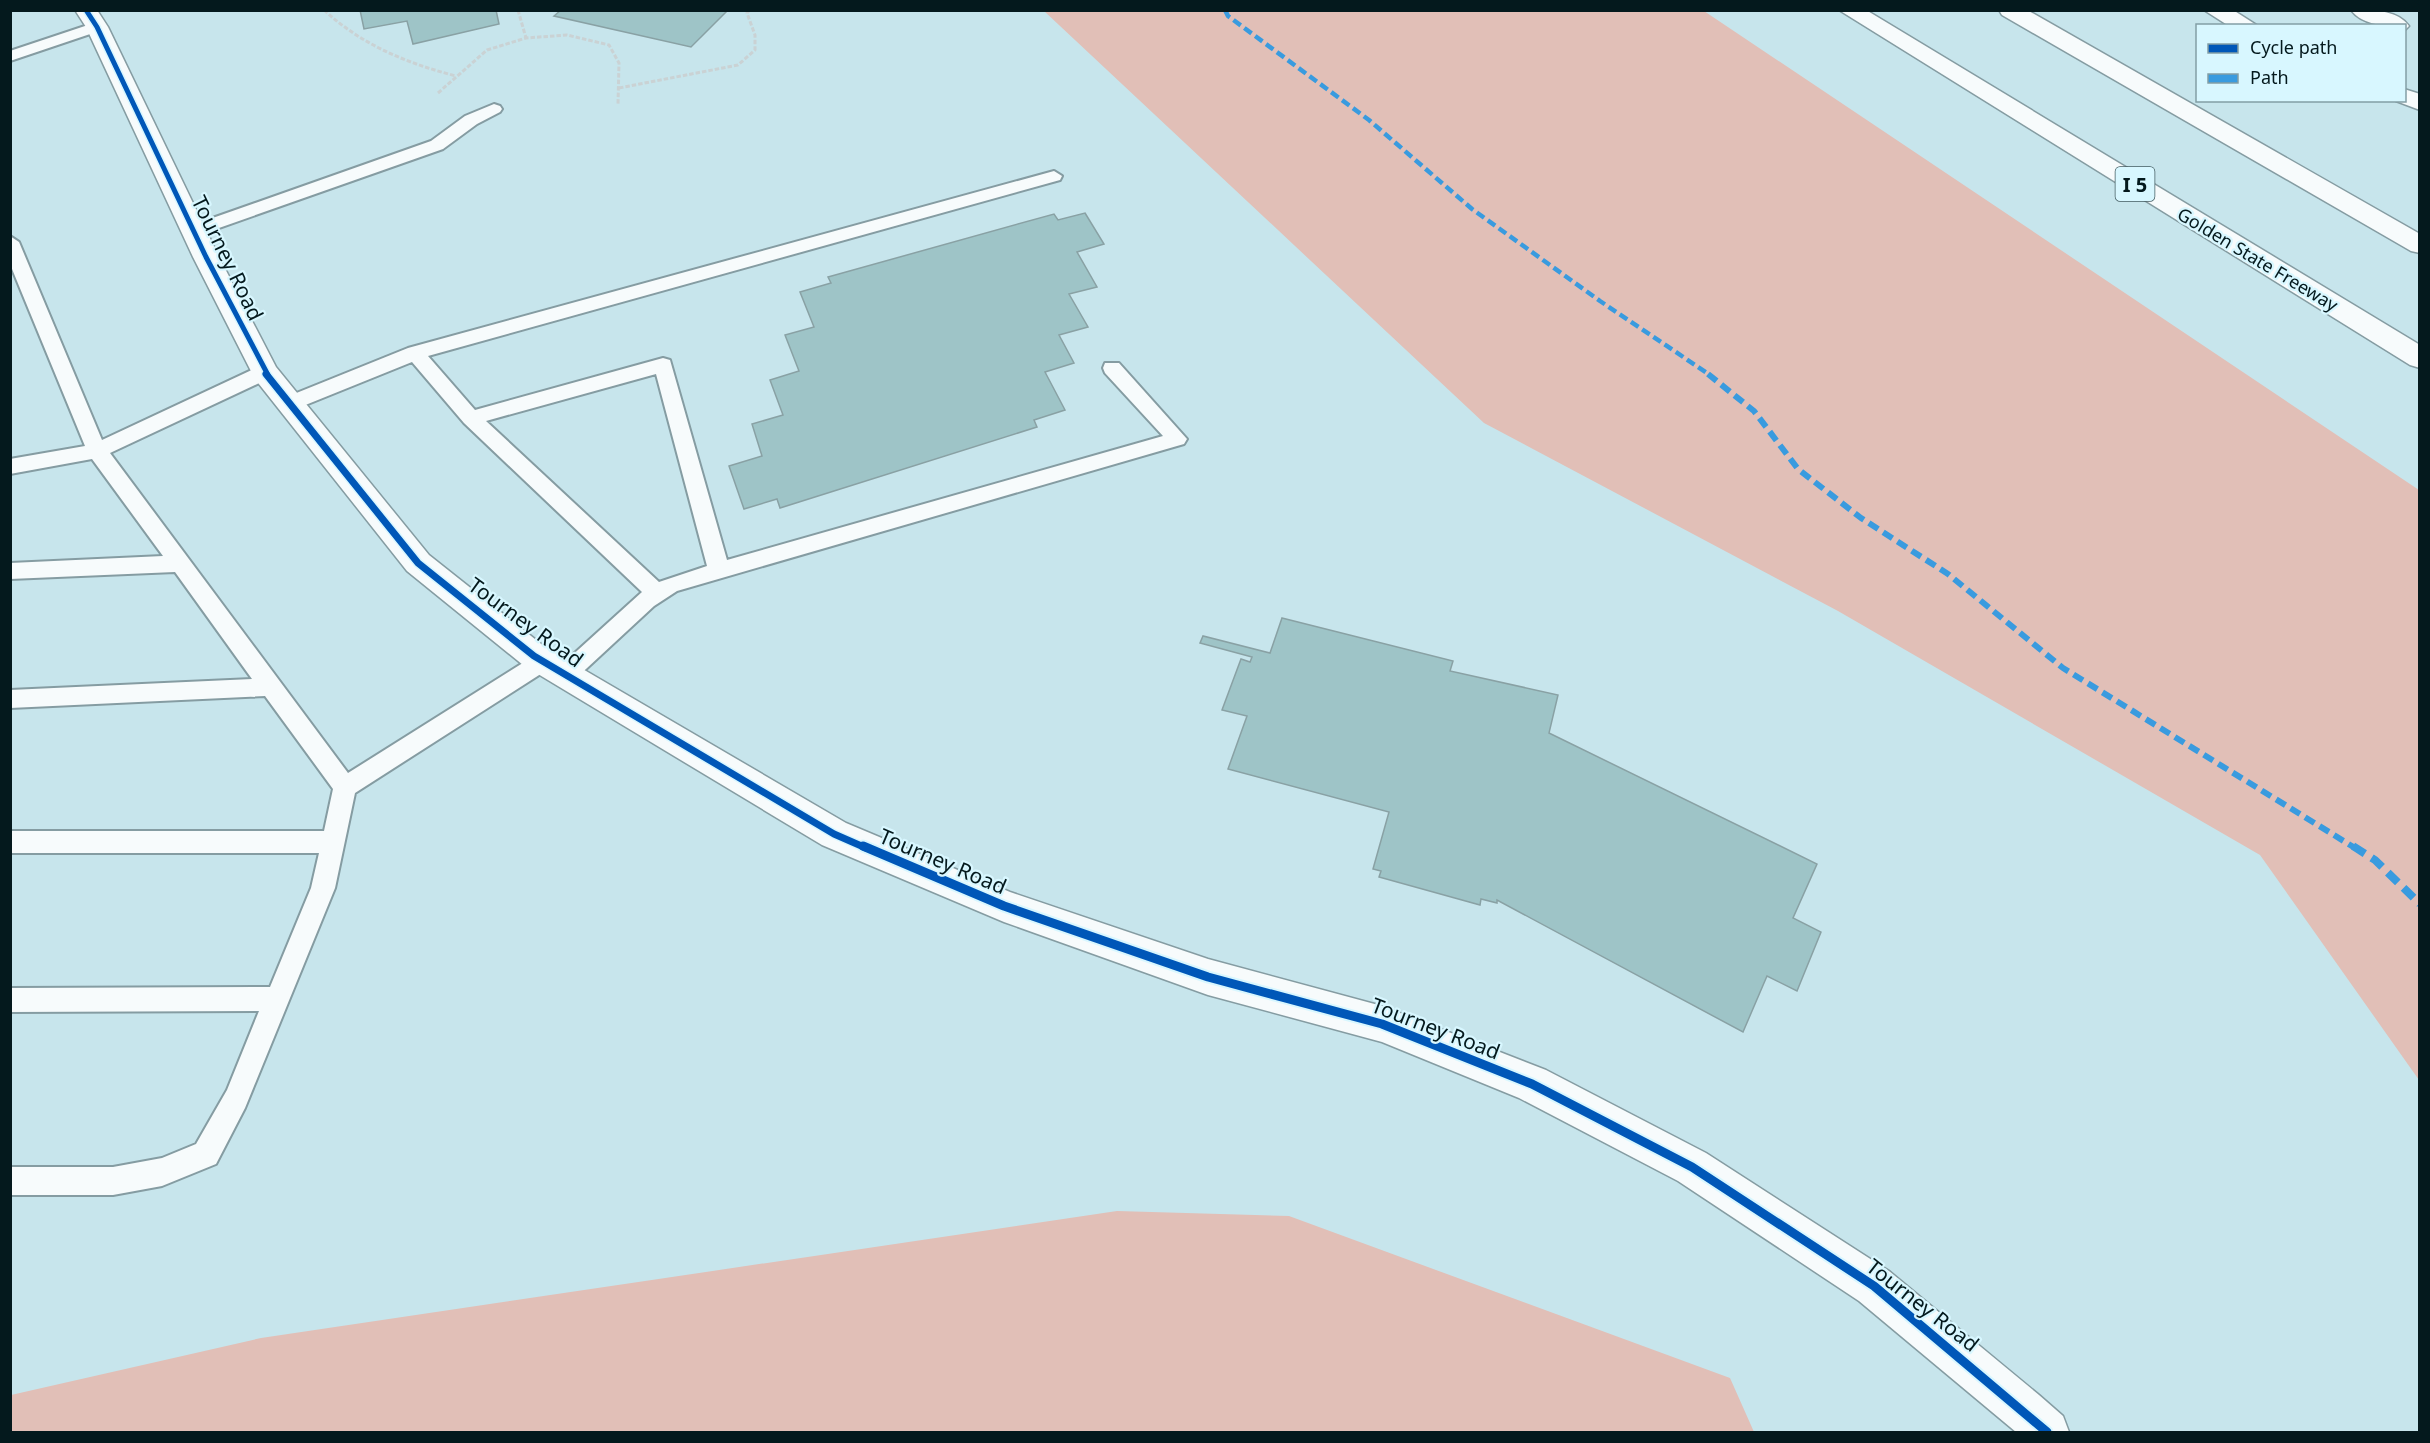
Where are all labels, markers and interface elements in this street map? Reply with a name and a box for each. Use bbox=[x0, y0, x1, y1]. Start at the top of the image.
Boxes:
legend bbox=[2196, 24, 2406, 102]
text: Cycle path bbox=[2250, 35, 2337, 59]
text: Path bbox=[2250, 65, 2289, 89]
road number: I 5 bbox=[2116, 167, 2154, 201]
street label: Tourney Road bbox=[186, 191, 270, 325]
street label: Golden State Freeway bbox=[2173, 202, 2343, 317]
street label: Tourney Road bbox=[463, 571, 589, 673]
street label: Tourney Road bbox=[875, 822, 1011, 900]
street label: Tourney Road bbox=[1368, 991, 1504, 1065]
street label: Tourney Road bbox=[1861, 1252, 1985, 1358]

